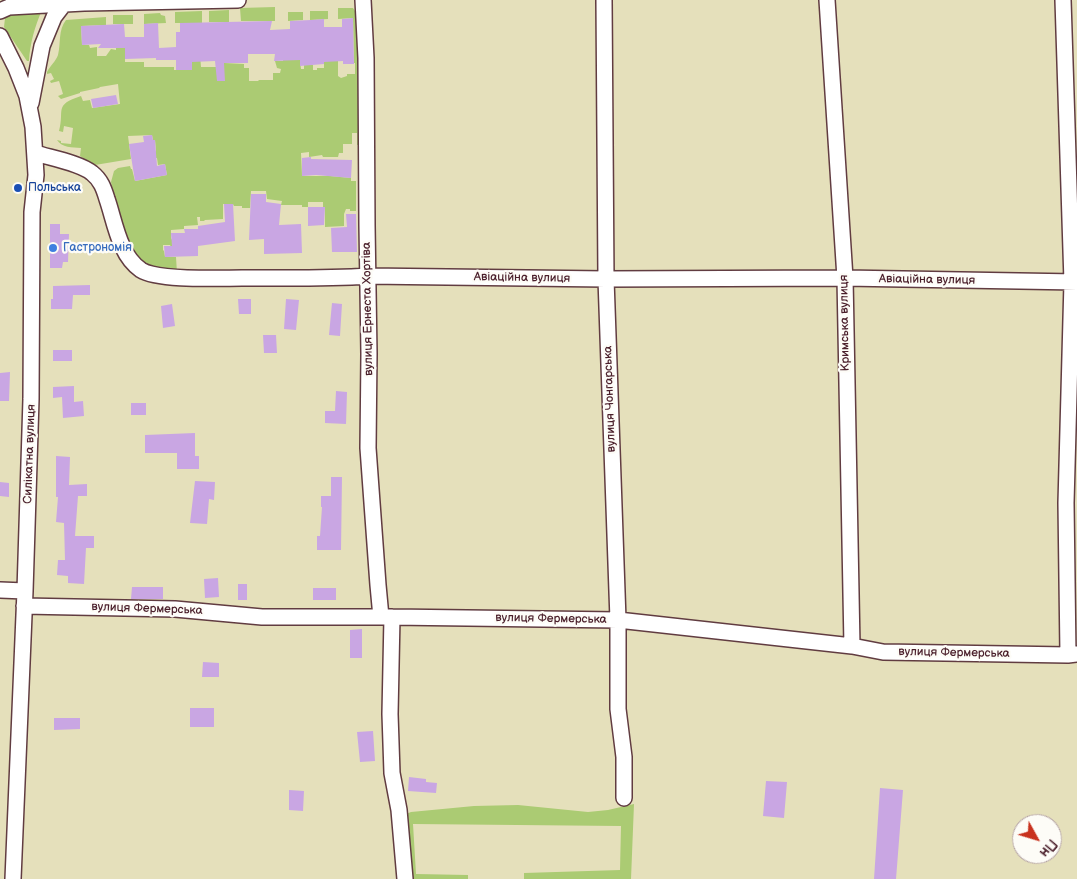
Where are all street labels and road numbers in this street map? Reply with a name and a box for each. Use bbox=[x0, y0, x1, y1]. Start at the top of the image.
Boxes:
street label: вулиця Ернеста Хортіва bbox=[360, 242, 376, 376]
street label: Авіаційна вулиця bbox=[474, 270, 570, 286]
street label: Авіаційна вулиця bbox=[879, 272, 975, 288]
street label: Кримська вулиця bbox=[837, 275, 853, 371]
street label: вулиця Чонгарська bbox=[601, 345, 619, 453]
street label: Силікатна вулиця bbox=[21, 404, 39, 504]
street label: вулиця Фермерська bbox=[91, 600, 203, 618]
street label: вулиця Фермерська bbox=[495, 611, 607, 627]
street label: вулиця Фермерська bbox=[898, 645, 1010, 661]

